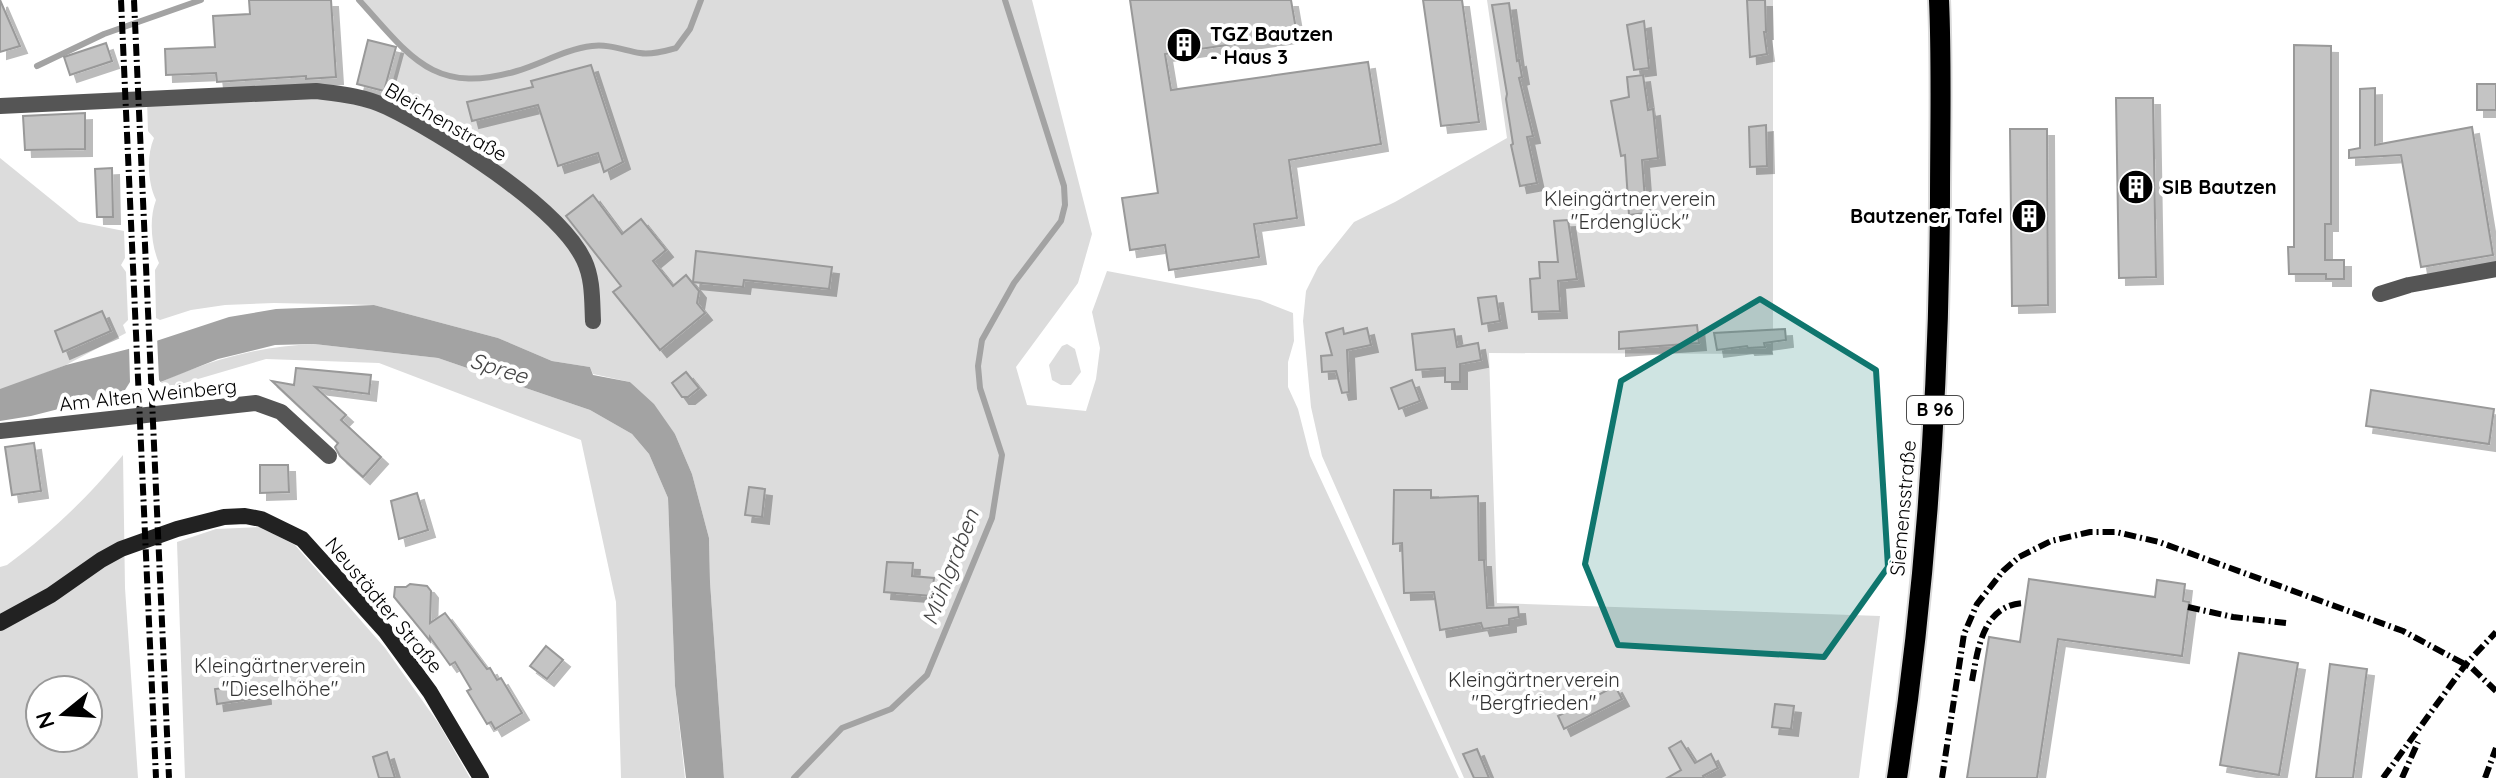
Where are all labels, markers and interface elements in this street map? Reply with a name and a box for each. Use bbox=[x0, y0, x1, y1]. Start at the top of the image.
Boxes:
place label: TGZ Bautzen - Haus 3 bbox=[1210, 21, 1333, 69]
building icon: TGZ Bautzen - Haus 3 bbox=[1165, 26, 1203, 64]
street label: Bleichenstraße bbox=[381, 77, 512, 167]
building icon: SIB Bautzen bbox=[2117, 168, 2155, 206]
place label: SIB Bautzen bbox=[2162, 174, 2277, 199]
park label: Kleingärtnerverein "Erdenglück" bbox=[1544, 186, 1716, 234]
building icon: Bautzener Tafel bbox=[2010, 197, 2048, 235]
place label: Bautzener Tafel bbox=[1850, 203, 2003, 228]
water label: Spree bbox=[467, 346, 533, 390]
street label: Am Alten Weinberg bbox=[58, 373, 238, 416]
road number: B 96 bbox=[1907, 396, 1963, 424]
street label: Siemensstraße bbox=[1884, 439, 1921, 577]
water label: Mühlgraben bbox=[915, 504, 985, 629]
street label: Neustädter Straße bbox=[320, 532, 449, 678]
park label: Kleingärtnerverein "Dieselhöhe" bbox=[194, 653, 366, 701]
park label: Kleingärtnerverein "Bergfrieden" bbox=[1448, 667, 1620, 715]
north arrow bbox=[24, 674, 104, 754]
text: N bbox=[29, 708, 61, 732]

